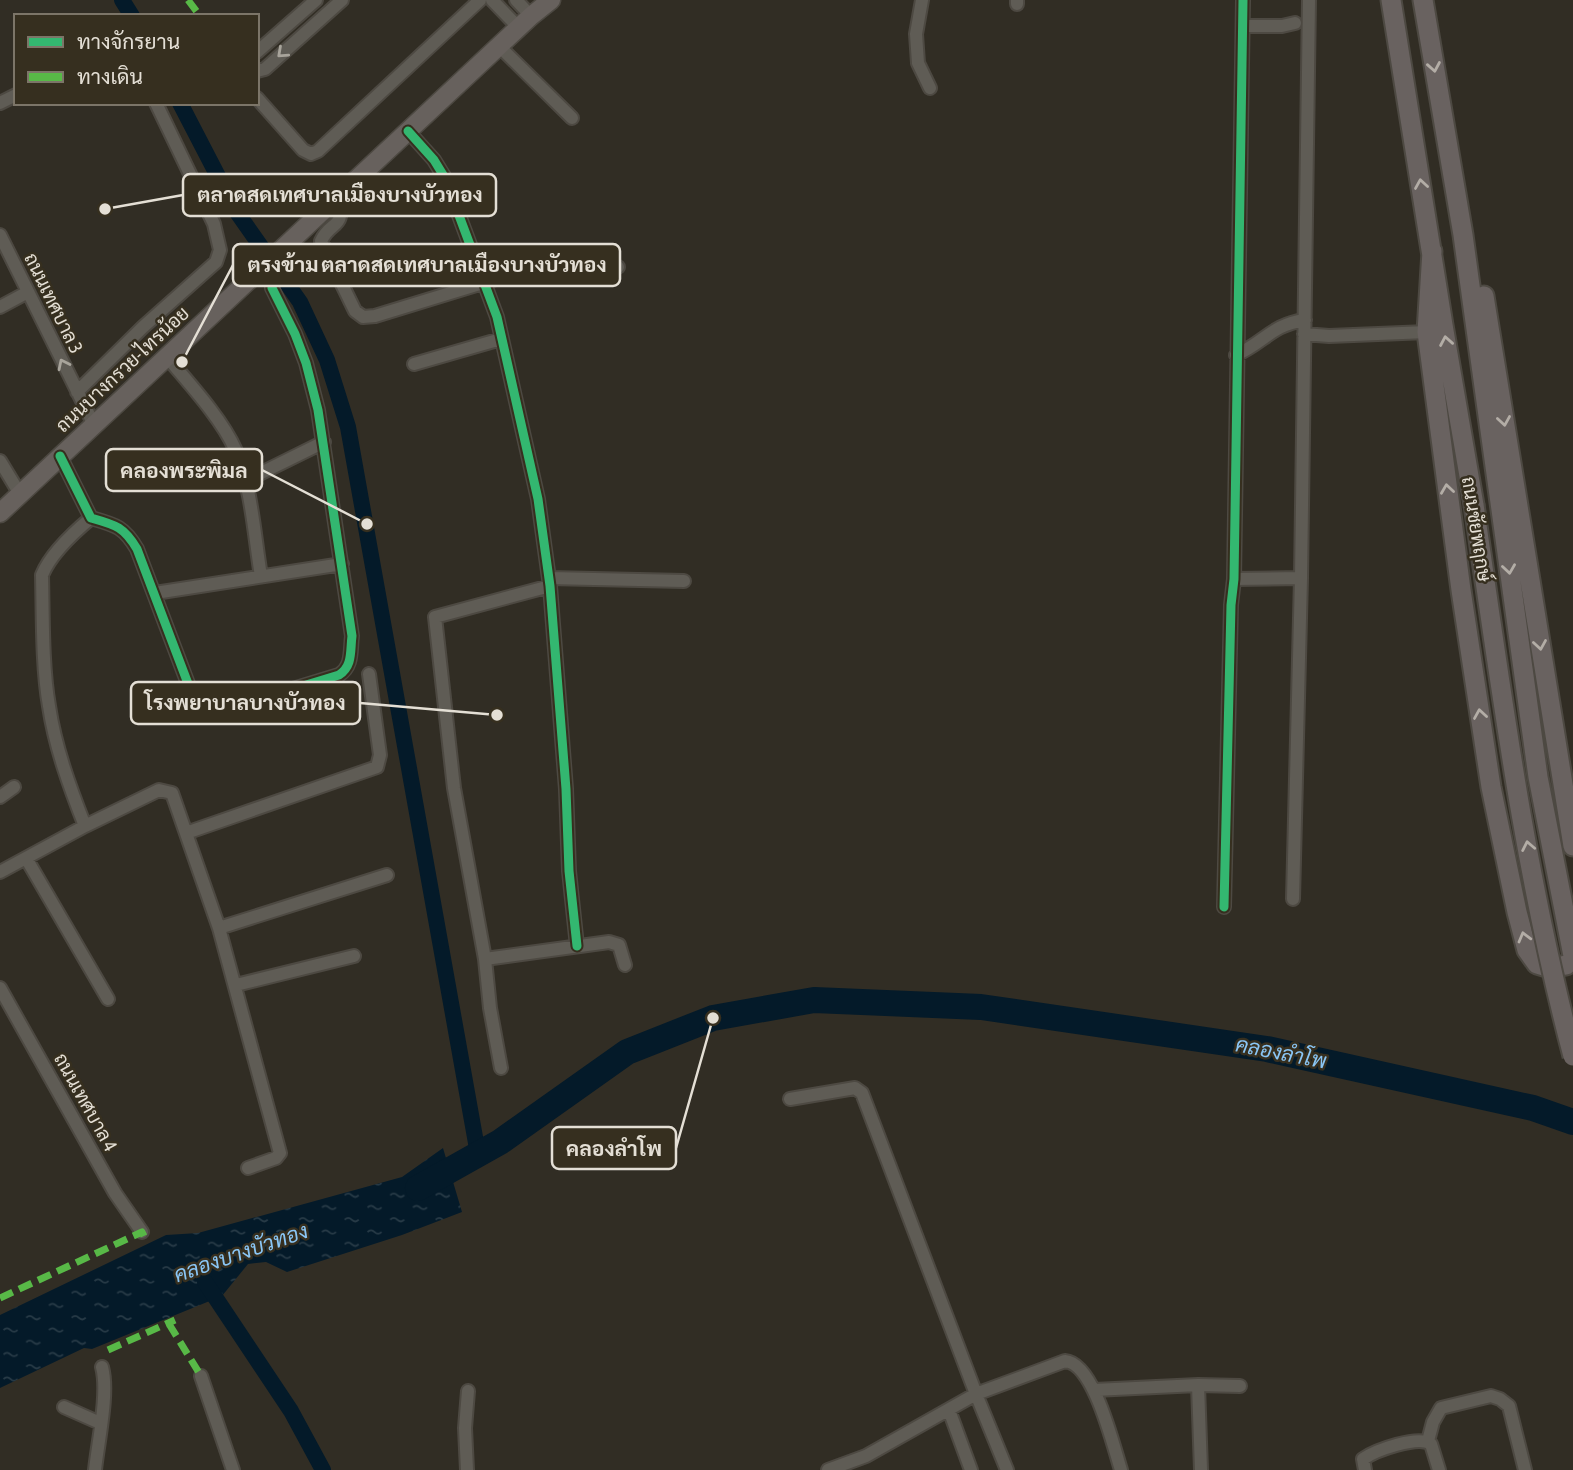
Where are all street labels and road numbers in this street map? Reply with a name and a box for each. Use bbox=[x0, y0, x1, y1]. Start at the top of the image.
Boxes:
street label: ถนนเทศบาล 3 bbox=[20, 249, 88, 357]
street label: ถนนบางกรวย-ไทรน้อย bbox=[50, 301, 193, 436]
street label: ถนนชัยพฤกษ์ bbox=[1457, 475, 1497, 584]
street label: ถนนเทศบาล 4 bbox=[50, 1049, 122, 1155]

